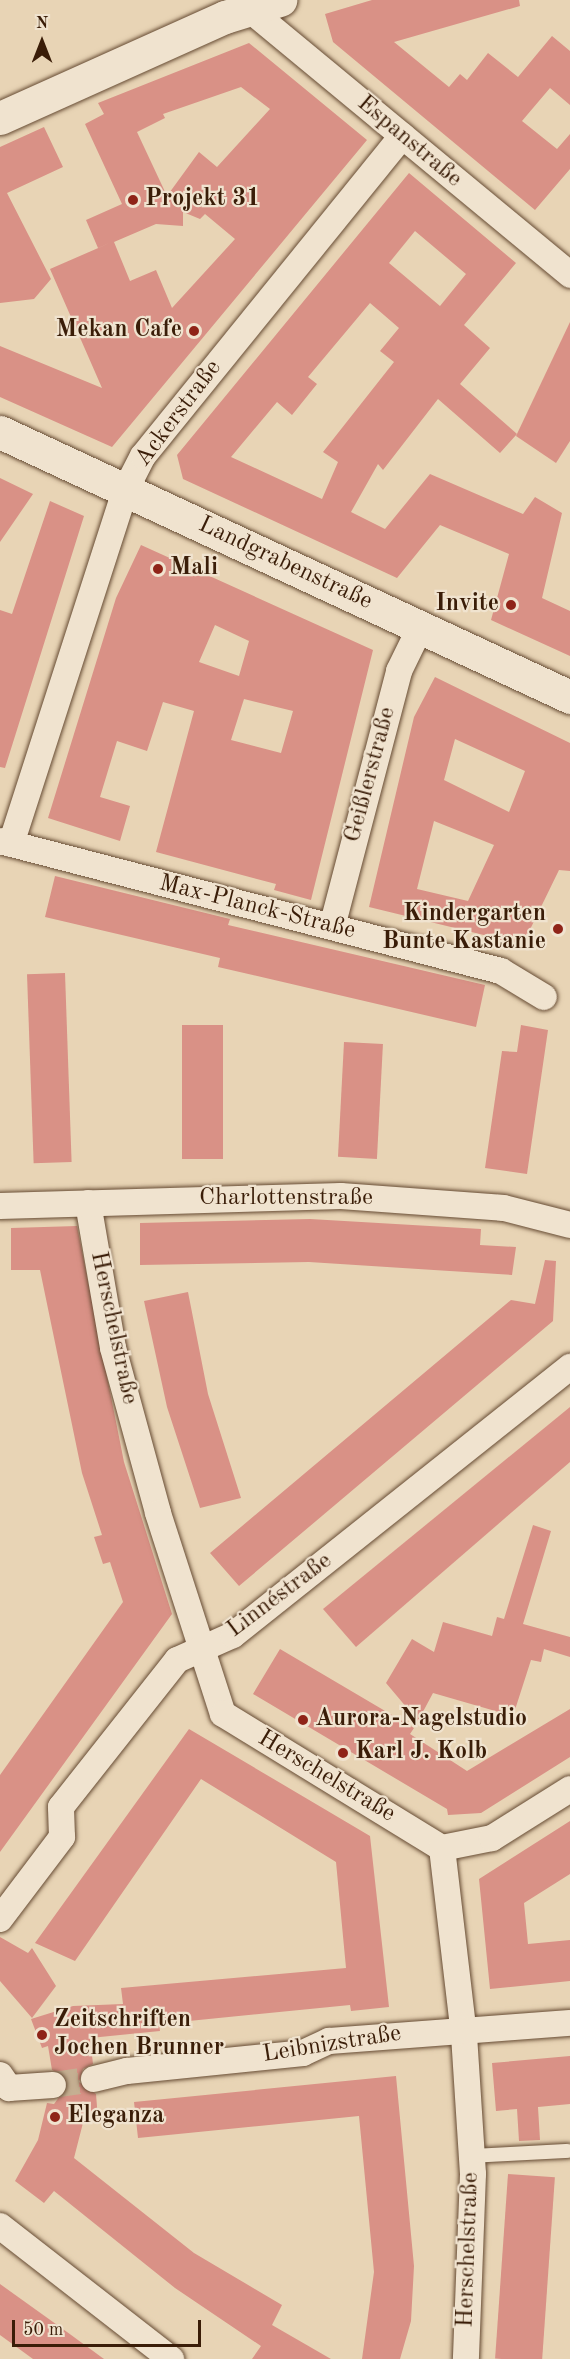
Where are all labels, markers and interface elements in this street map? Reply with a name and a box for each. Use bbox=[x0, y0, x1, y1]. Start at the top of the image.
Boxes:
north arrow bbox=[12, 12, 72, 72]
text: N bbox=[36, 16, 48, 32]
street label: Espanstraße bbox=[351, 90, 467, 194]
place label: Projekt 31 bbox=[145, 186, 260, 214]
marker: Projekt 31 bbox=[126, 193, 140, 207]
place label: Mekan Cafe bbox=[56, 317, 182, 345]
marker: Mekan Cafe bbox=[187, 324, 201, 338]
street label: Ackerstraße bbox=[129, 355, 229, 473]
street label: Landgrabenstraße bbox=[193, 511, 377, 617]
place label: Mali bbox=[170, 555, 218, 583]
marker: Mali bbox=[151, 562, 165, 576]
place label: Invite bbox=[435, 591, 499, 619]
marker: Invite bbox=[504, 598, 518, 612]
street label: Geißlerstraße bbox=[339, 704, 403, 846]
street label: Max-Planck-Straße bbox=[156, 870, 358, 946]
place label: Kindergarten Bunte Kastanie bbox=[382, 901, 546, 957]
marker: Kindergarten Bunte Kastanie bbox=[551, 922, 565, 936]
street label: Charlottenstraße bbox=[199, 1185, 373, 1213]
street label: Herschelstraße bbox=[83, 1249, 143, 1407]
street label: Linnéstraße bbox=[222, 1547, 338, 1645]
place label: Aurora-Nagelstudio bbox=[315, 1706, 527, 1734]
marker: Aurora-Nagelstudio bbox=[296, 1713, 310, 1727]
street label: Herschelstraße bbox=[252, 1725, 400, 1829]
place label: Karl J. Kolb bbox=[355, 1739, 487, 1767]
marker: Karl J. Kolb bbox=[336, 1746, 350, 1760]
place label: Zeitschriften Jochen Brunner bbox=[54, 2007, 224, 2063]
street label: Leibnizstraße bbox=[261, 2020, 403, 2070]
marker: Zeitschriften Jochen Brunner bbox=[35, 2028, 49, 2042]
place label: Eleganza bbox=[67, 2103, 164, 2131]
marker: Eleganza bbox=[48, 2110, 62, 2124]
street label: Herschelstraße bbox=[452, 2172, 486, 2328]
scale bar bbox=[15, 2308, 204, 2346]
text: 50 m bbox=[23, 2321, 63, 2339]

